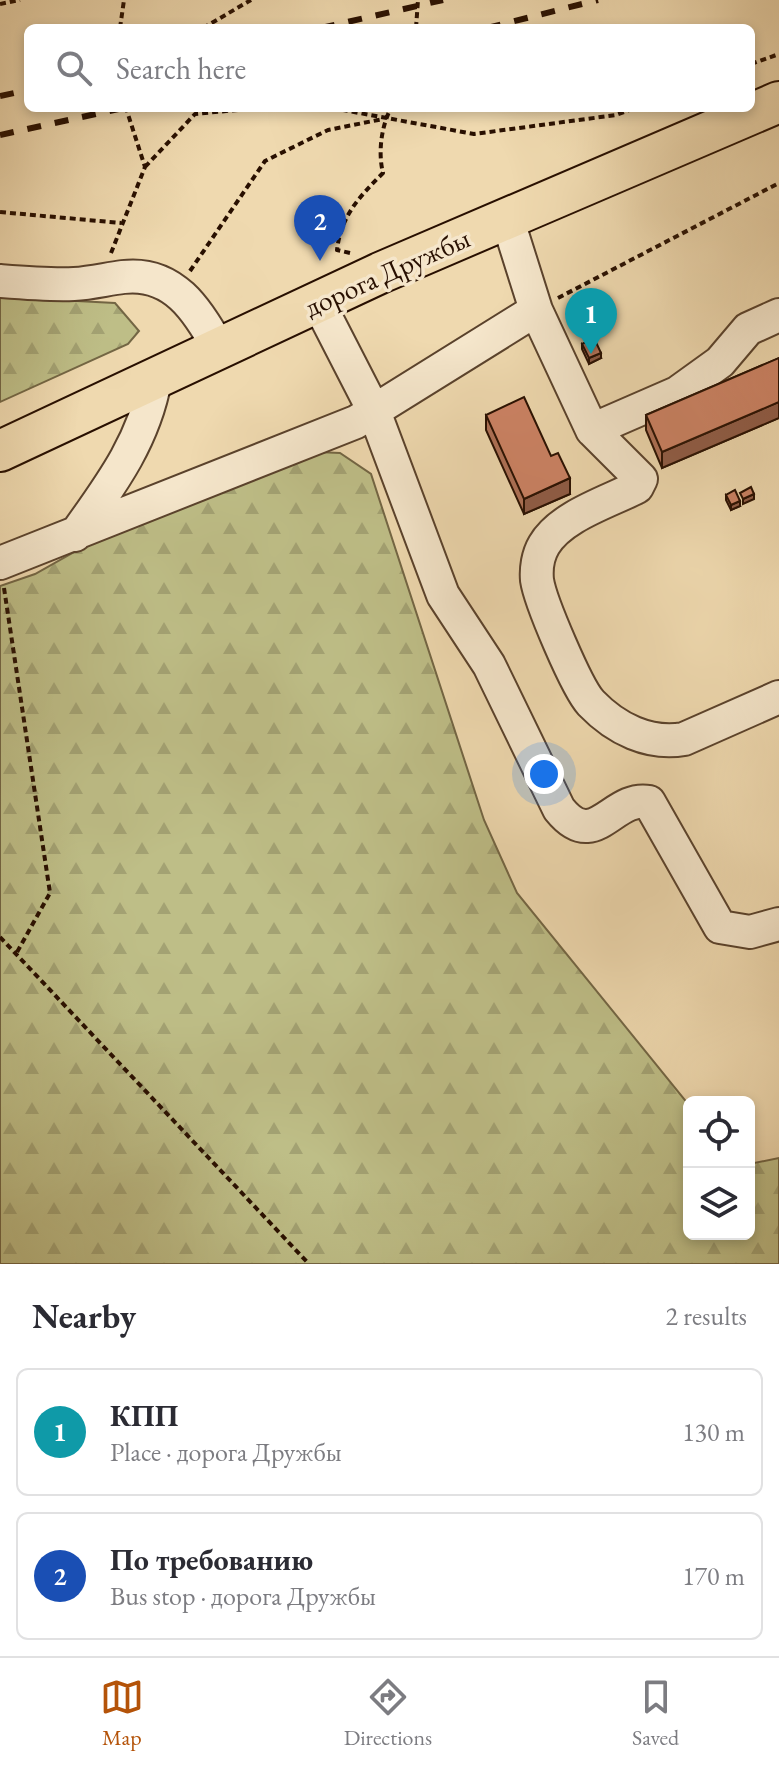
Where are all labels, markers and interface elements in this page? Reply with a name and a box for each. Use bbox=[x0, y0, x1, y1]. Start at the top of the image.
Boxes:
search box bbox=[24, 24, 755, 112]
icon: search bbox=[52, 46, 96, 90]
text: Search here bbox=[116, 49, 246, 88]
pin: 2 bbox=[294, 195, 346, 261]
street label: дорога Дружбы bbox=[299, 219, 475, 325]
pin: 1 bbox=[565, 288, 617, 354]
your location bbox=[524, 754, 564, 794]
map controls bbox=[683, 1096, 755, 1240]
button: locate bbox=[683, 1096, 755, 1168]
button: layers bbox=[683, 1168, 755, 1240]
text: Nearby bbox=[32, 1294, 136, 1338]
text: 2 results bbox=[666, 1299, 747, 1333]
text: КПП bbox=[110, 1396, 179, 1435]
text: 1 bbox=[53, 1415, 67, 1449]
text: 130 m bbox=[682, 1415, 745, 1449]
text: Place · дорога Дружбы bbox=[110, 1435, 342, 1469]
text: По требованию bbox=[110, 1540, 313, 1579]
text: 2 bbox=[53, 1559, 67, 1593]
text: 170 m bbox=[682, 1559, 745, 1593]
text: Bus stop · дорога Дружбы bbox=[110, 1579, 376, 1613]
tab: Map bbox=[100, 1675, 144, 1752]
tab: Directions bbox=[344, 1675, 432, 1752]
tab: Saved bbox=[632, 1675, 679, 1752]

